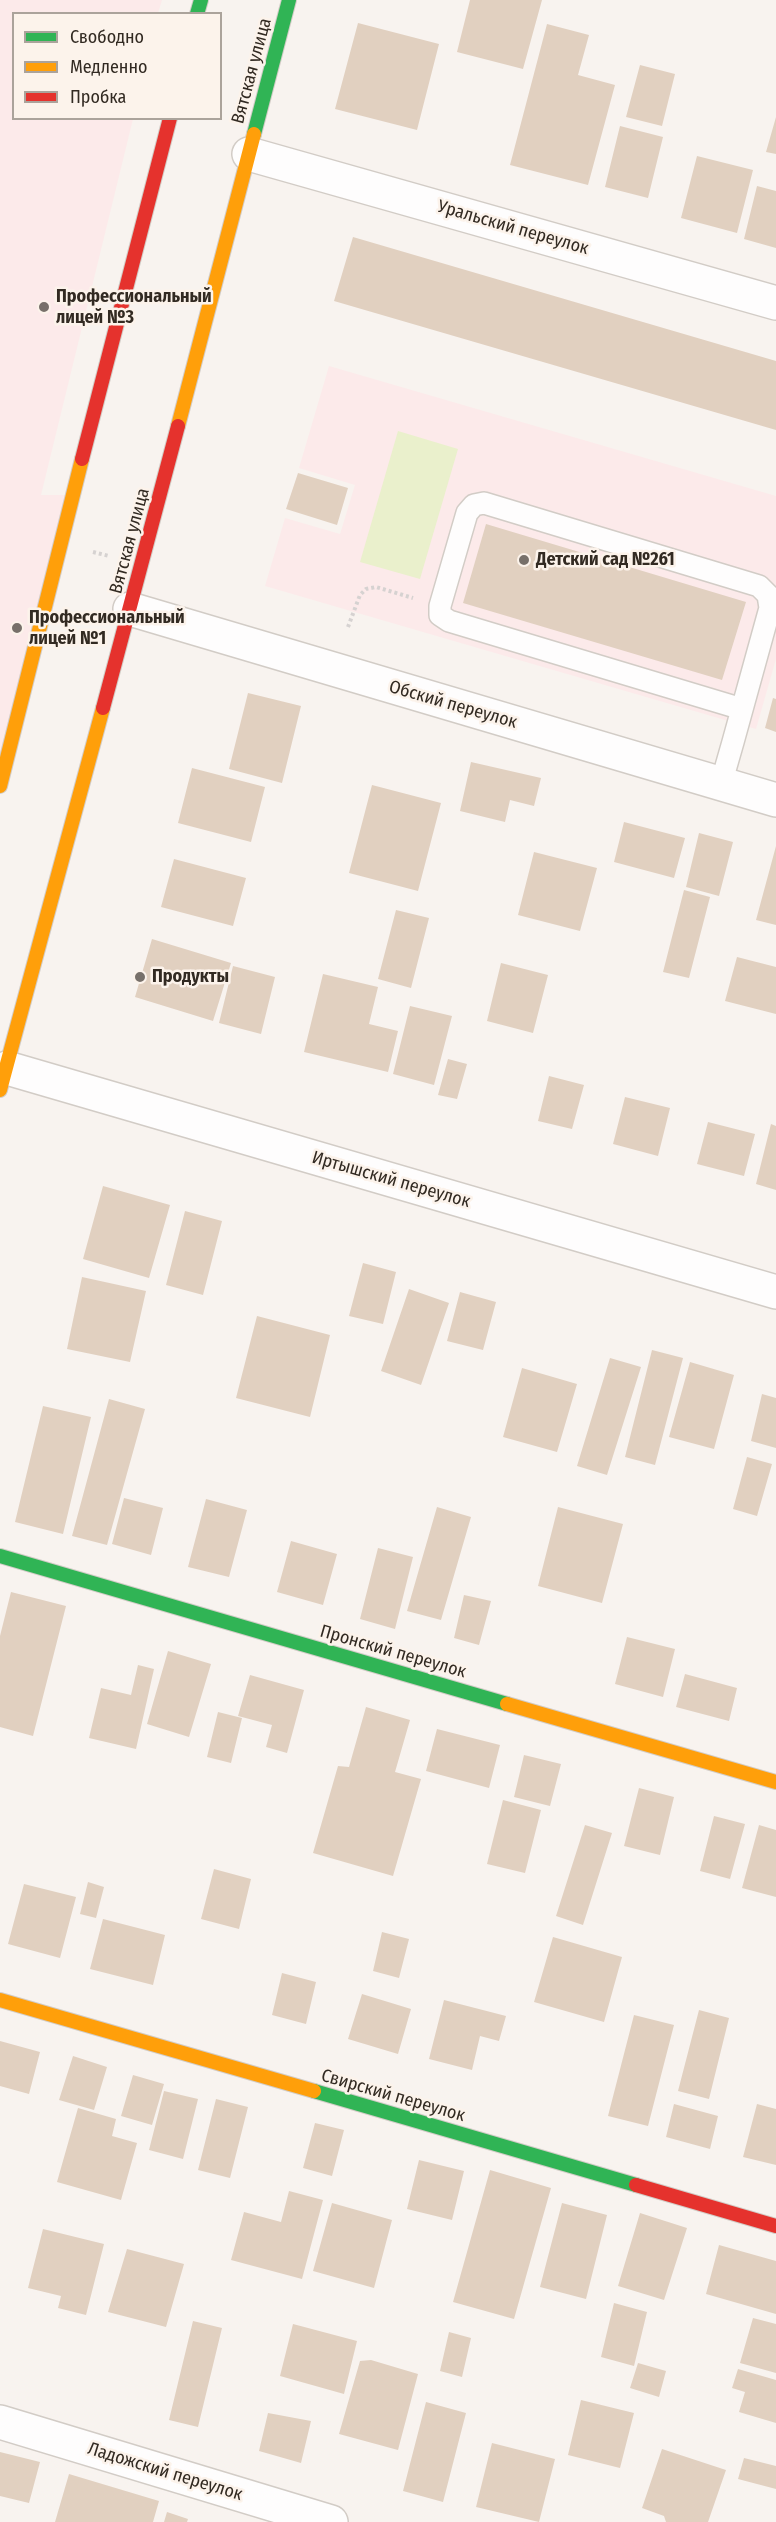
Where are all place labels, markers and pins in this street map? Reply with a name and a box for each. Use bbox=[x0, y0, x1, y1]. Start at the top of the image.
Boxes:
place label: Профессиональный лицей №3 bbox=[56, 286, 212, 328]
marker: Профессиональный лицей №3 bbox=[37, 300, 51, 314]
place label: Детский сад №261 bbox=[536, 549, 675, 571]
marker: Детский сад №261 bbox=[517, 553, 531, 567]
place label: Профессиональный лицей №1 bbox=[29, 607, 185, 650]
marker: Профессиональный лицей №1 bbox=[10, 621, 24, 635]
place label: Продукты bbox=[152, 966, 229, 988]
marker: Продукты bbox=[133, 970, 147, 984]

